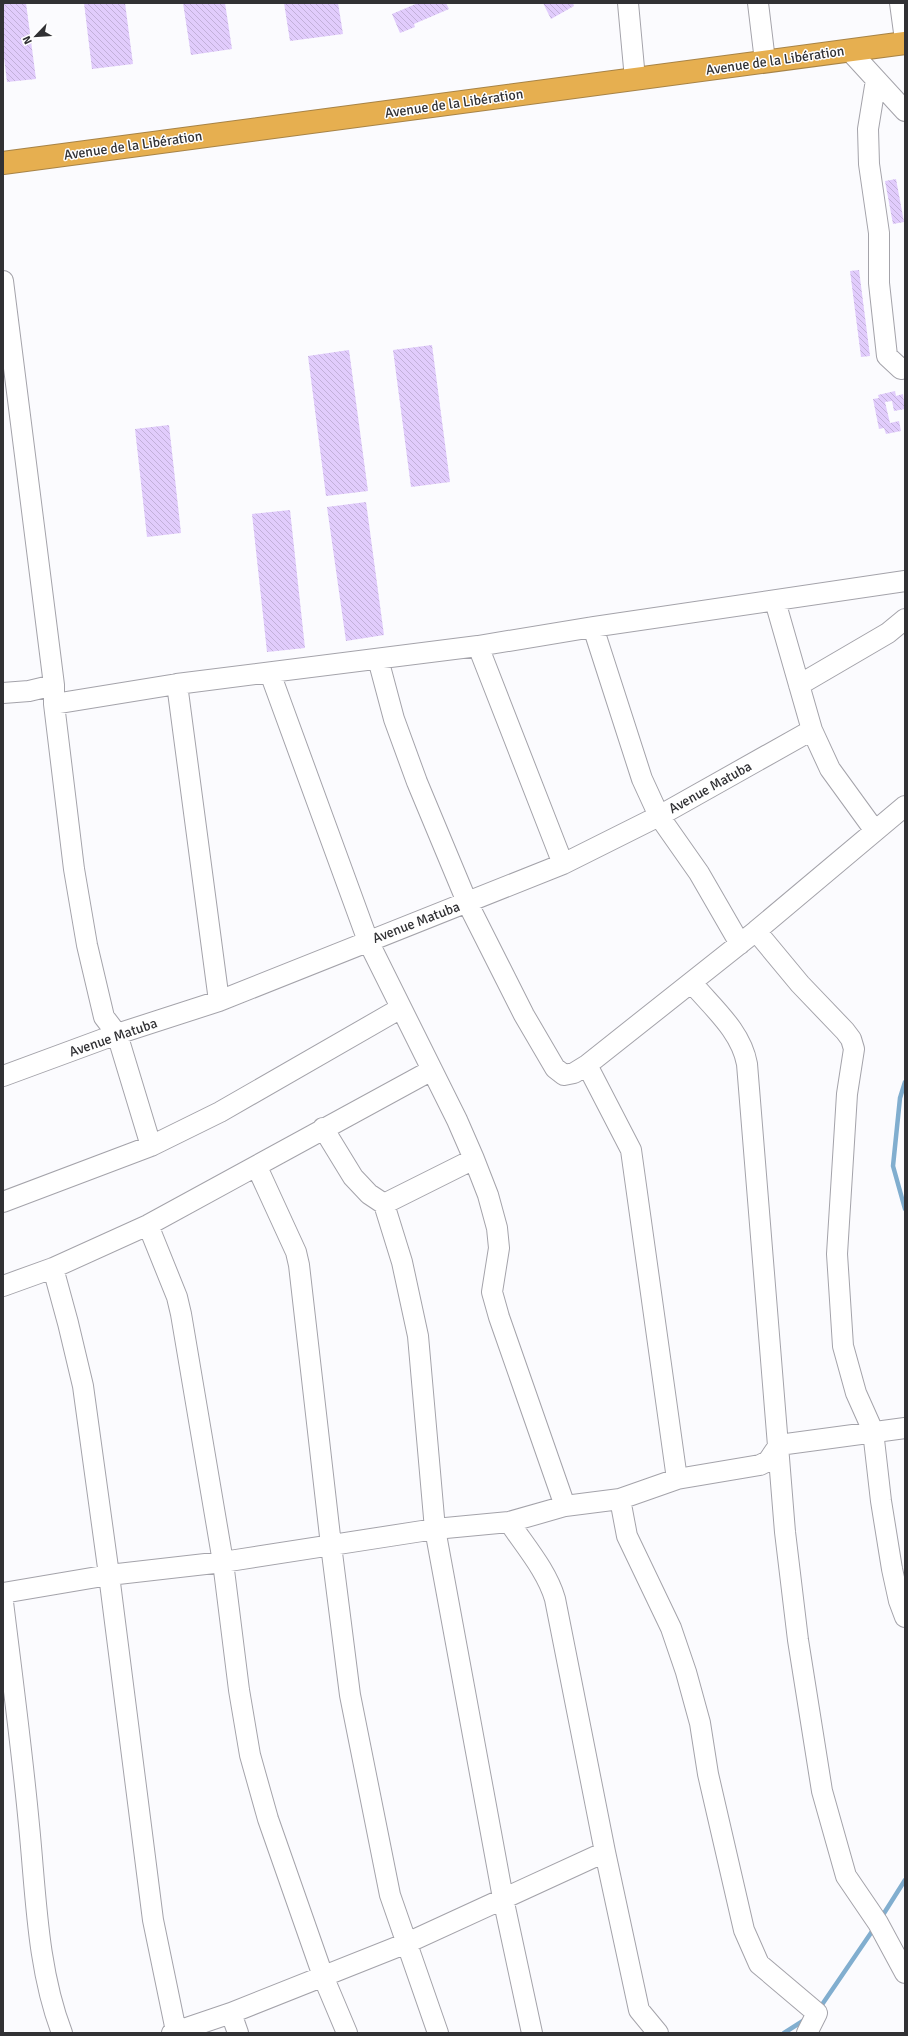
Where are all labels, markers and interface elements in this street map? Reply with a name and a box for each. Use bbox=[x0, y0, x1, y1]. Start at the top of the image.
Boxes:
north arrow bbox=[16, 16, 56, 56]
text: N bbox=[20, 34, 35, 46]
street label: Avenue de la Libération bbox=[705, 42, 845, 79]
street label: Avenue de la Libération bbox=[384, 85, 524, 122]
street label: Avenue de la Libération bbox=[63, 127, 203, 164]
street label: Avenue Matuba bbox=[666, 758, 755, 817]
street label: Avenue Matuba bbox=[370, 898, 462, 947]
street label: Avenue Matuba bbox=[67, 1014, 160, 1061]

